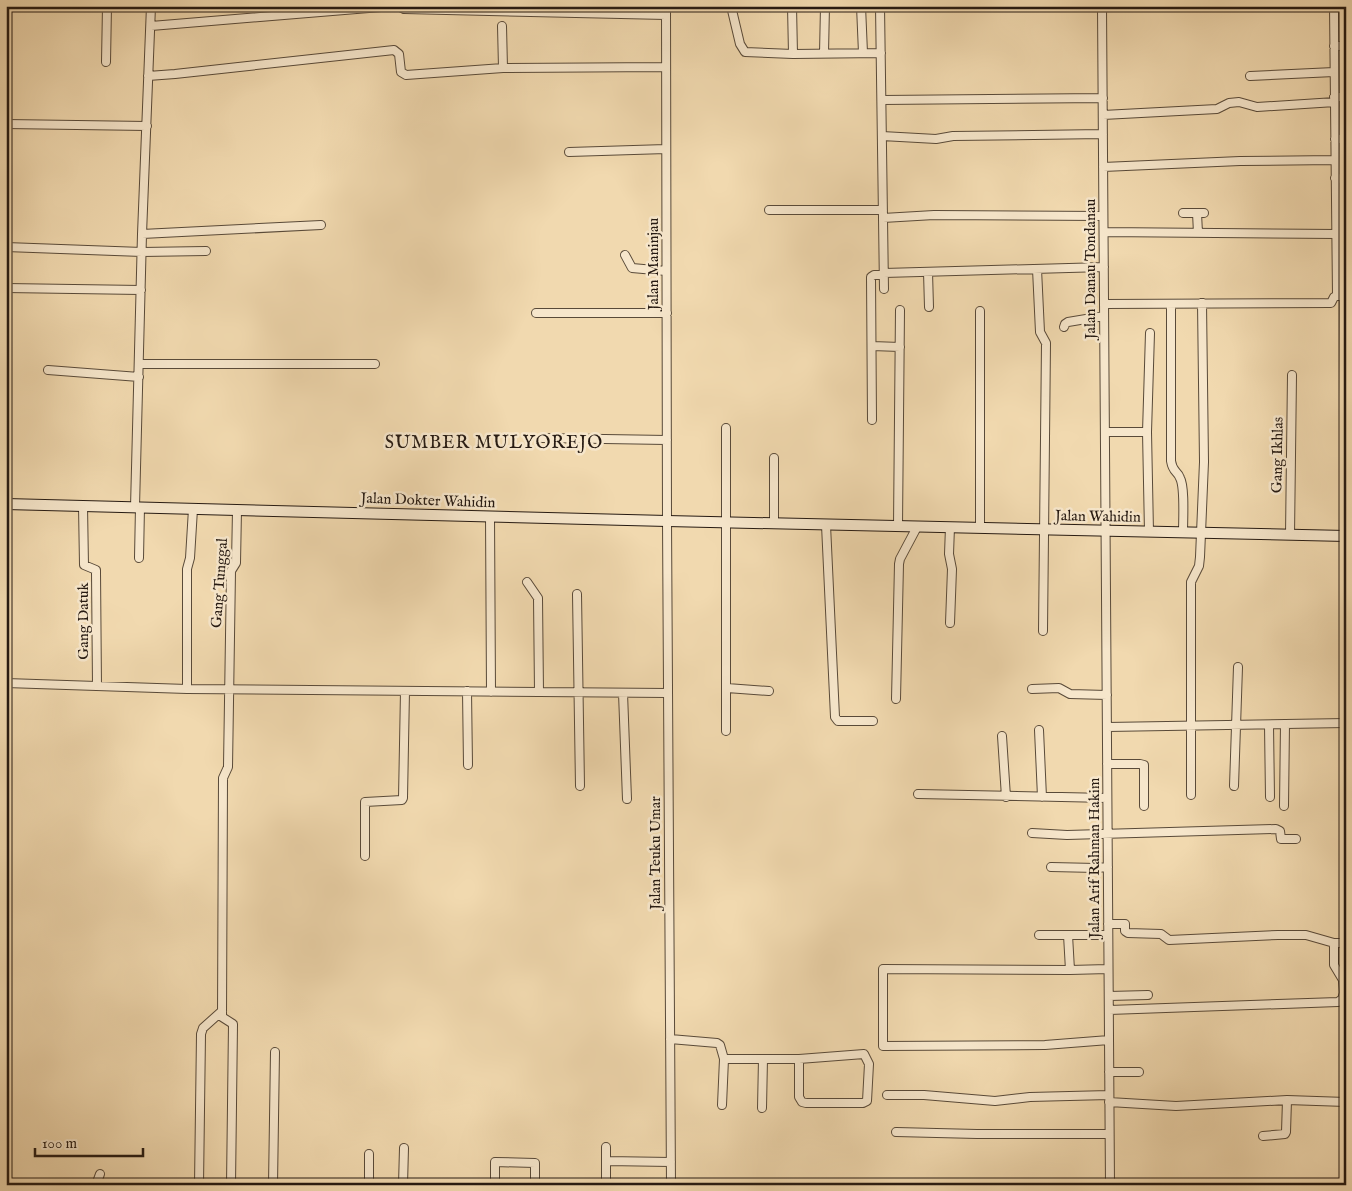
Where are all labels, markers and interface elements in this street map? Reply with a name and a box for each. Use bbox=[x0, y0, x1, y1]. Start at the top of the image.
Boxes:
street label: Jalan Danau Tondanau bbox=[1081, 199, 1100, 341]
street label: Jalan Maninjau bbox=[644, 218, 663, 312]
street label: Gang Ikhlas bbox=[1267, 417, 1288, 493]
district label: SUMBER MULYOREJO bbox=[385, 432, 603, 455]
street label: Jalan Dokter Wahidin bbox=[358, 489, 496, 512]
street label: Jalan Wahidin bbox=[1053, 506, 1141, 527]
street label: Gang Tunggal bbox=[207, 537, 232, 629]
street label: Gang Datuk bbox=[74, 581, 93, 660]
street label: Jalan Arif Rahman Hakim bbox=[1085, 777, 1104, 940]
street label: Jalan Teuku Umar bbox=[646, 796, 665, 912]
scale bar bbox=[35, 1126, 142, 1158]
text: 100 m bbox=[42, 1134, 78, 1153]

